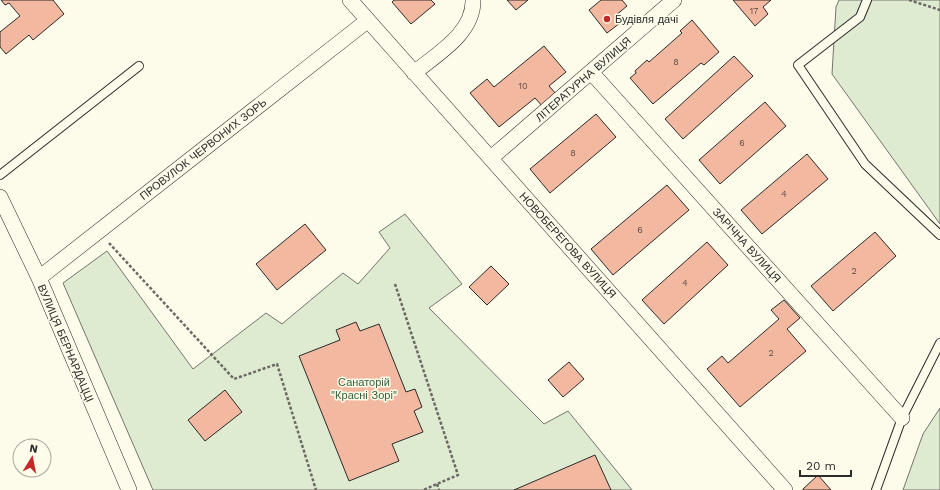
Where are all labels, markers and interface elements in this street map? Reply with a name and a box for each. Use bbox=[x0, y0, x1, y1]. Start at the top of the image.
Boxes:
house number: 17 bbox=[750, 6, 758, 16]
place label: Будівля дачі bbox=[615, 13, 678, 26]
marker: Будівля дачі bbox=[602, 14, 612, 24]
street label: ЛІТЕРАТУРНА ВУЛИЦЯ bbox=[533, 34, 634, 124]
house number: 8 bbox=[673, 57, 679, 67]
house number: 10 bbox=[518, 81, 528, 91]
street label: ПРОВУЛОК ЧЕРВОНИХ ЗОРЬ bbox=[137, 96, 269, 203]
house number: 6 bbox=[739, 138, 745, 148]
house number: 8 bbox=[570, 148, 576, 158]
house number: 4 bbox=[781, 189, 787, 199]
street label: НОВОБЕРЕГОВА ВУЛИЦЯ bbox=[517, 190, 619, 301]
street label: ЗАРІЧНА ВУЛИЦЯ bbox=[710, 205, 783, 285]
house number: 6 bbox=[637, 225, 643, 235]
house number: 2 bbox=[851, 266, 857, 276]
house number: 4 bbox=[682, 278, 688, 288]
street label: ВУЛИЦЯ БЕРНАРДАЦЦІ bbox=[35, 282, 96, 404]
house number: 2 bbox=[768, 348, 774, 358]
park label: Санаторій "Красні Зорі" bbox=[331, 376, 397, 402]
north arrow bbox=[12, 438, 52, 478]
text: N bbox=[29, 442, 39, 456]
scale bar bbox=[800, 452, 851, 478]
text: 20 m bbox=[806, 459, 836, 473]

